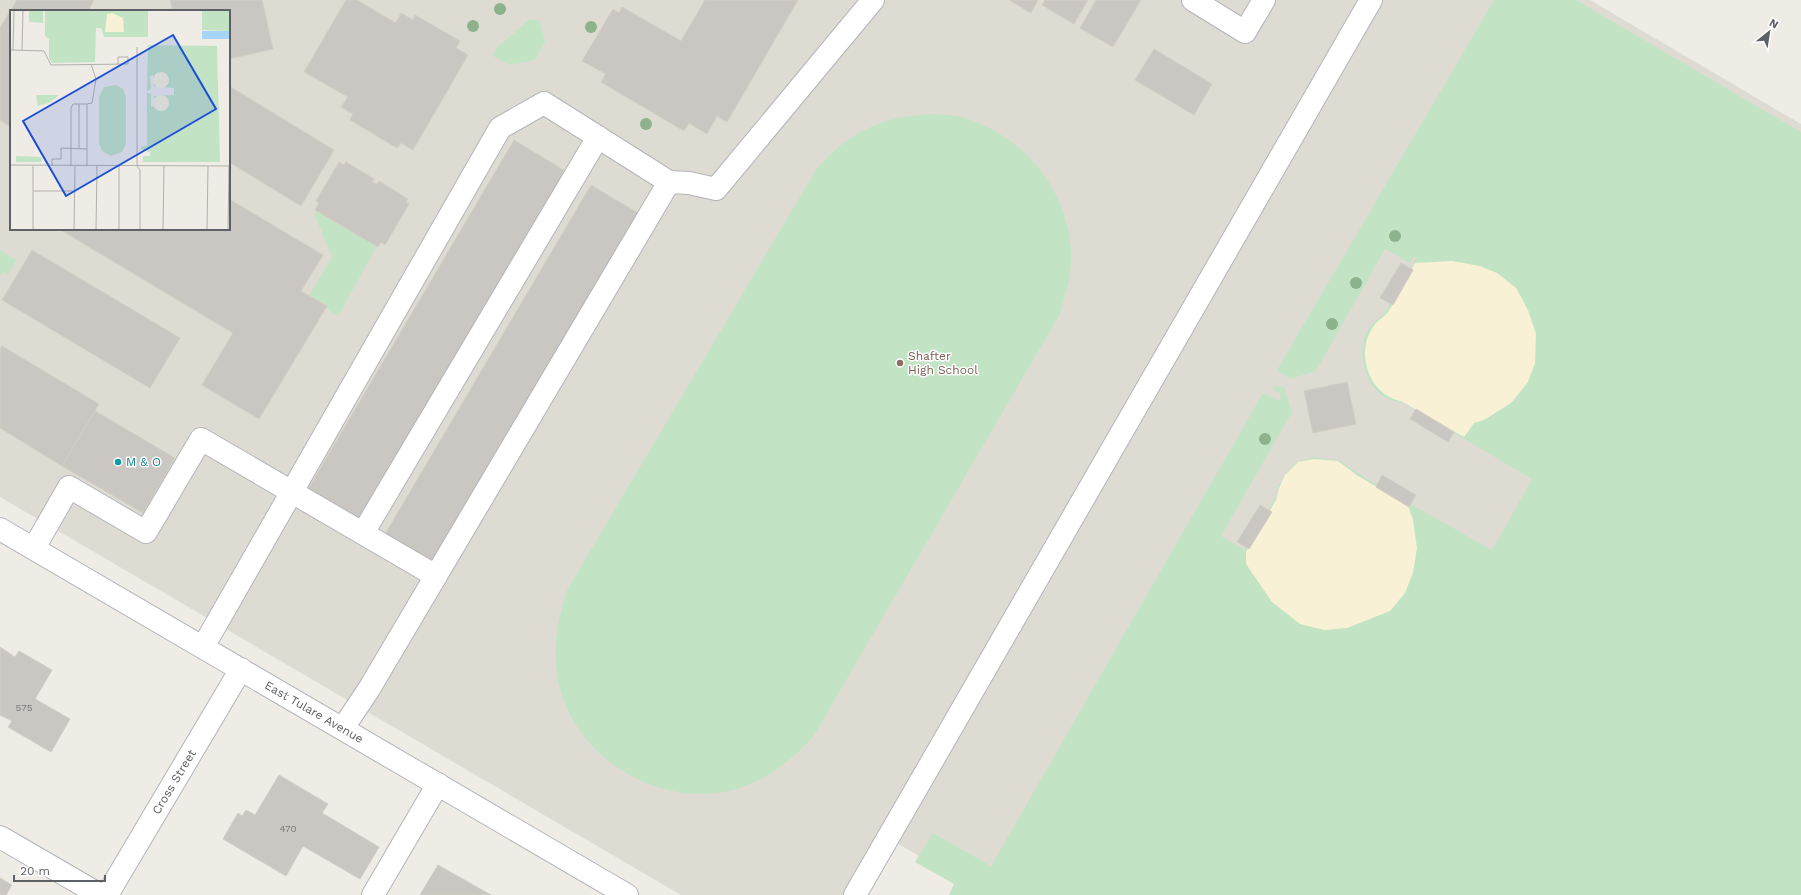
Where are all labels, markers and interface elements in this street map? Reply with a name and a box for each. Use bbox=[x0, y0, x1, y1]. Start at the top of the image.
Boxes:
inset map bbox=[10, 10, 230, 230]
north arrow bbox=[1749, 12, 1789, 52]
text: N bbox=[1767, 16, 1781, 31]
place label: Shafter High School bbox=[908, 349, 978, 377]
marker: Shafter High School bbox=[895, 358, 905, 368]
place label: M & O bbox=[126, 455, 161, 469]
marker: M & O bbox=[113, 457, 123, 467]
street label: East Tulare Avenue bbox=[262, 678, 366, 746]
house number: 575 bbox=[15, 702, 33, 713]
street label: Cross Street bbox=[149, 747, 199, 817]
house number: 470 bbox=[279, 823, 297, 834]
scale bar bbox=[14, 857, 105, 883]
text: 20 m bbox=[20, 864, 50, 878]

